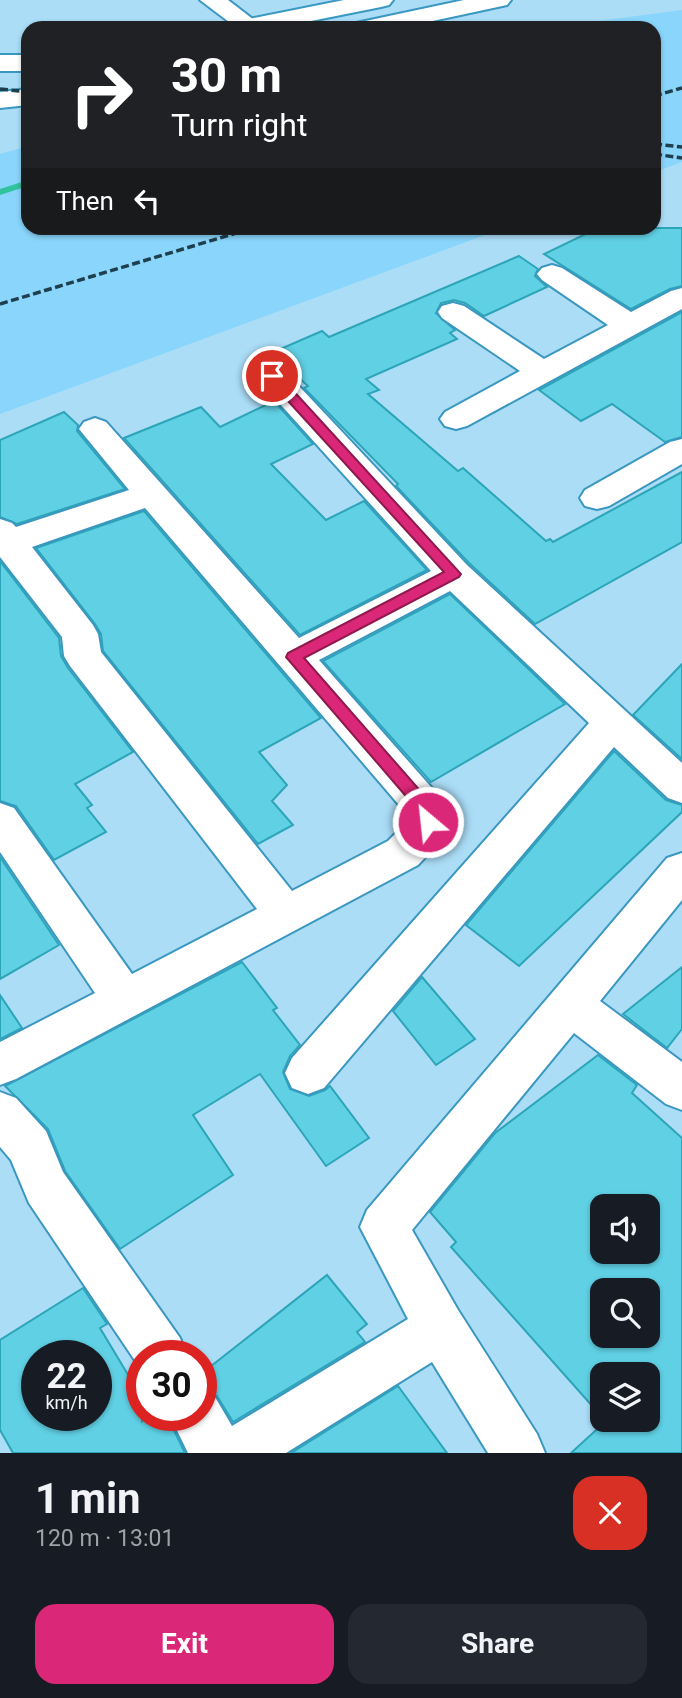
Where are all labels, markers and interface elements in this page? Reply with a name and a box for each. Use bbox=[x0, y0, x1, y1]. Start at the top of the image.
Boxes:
text: 30 m bbox=[171, 47, 282, 104]
icon: right bbox=[56, 49, 147, 140]
text: Turn right bbox=[171, 106, 307, 144]
icon: left bbox=[128, 182, 166, 220]
text: Then bbox=[56, 186, 114, 216]
pin bbox=[242, 346, 302, 406]
icon: arrive bbox=[253, 357, 291, 395]
position arrow bbox=[391, 785, 465, 859]
map controls bbox=[590, 1194, 660, 1432]
button: sound bbox=[590, 1194, 660, 1264]
button: search bbox=[590, 1278, 660, 1348]
speed limit sign: 30 bbox=[126, 1340, 217, 1431]
text: 22 bbox=[46, 1356, 87, 1397]
button: layers bbox=[590, 1362, 660, 1432]
text: km/h bbox=[45, 1392, 88, 1413]
text: 1 min bbox=[35, 1474, 141, 1523]
button: close bbox=[573, 1476, 647, 1550]
text: 120 m · 13:01 bbox=[35, 1525, 174, 1552]
button: Exit bbox=[35, 1604, 334, 1684]
button: Share bbox=[348, 1604, 647, 1684]

